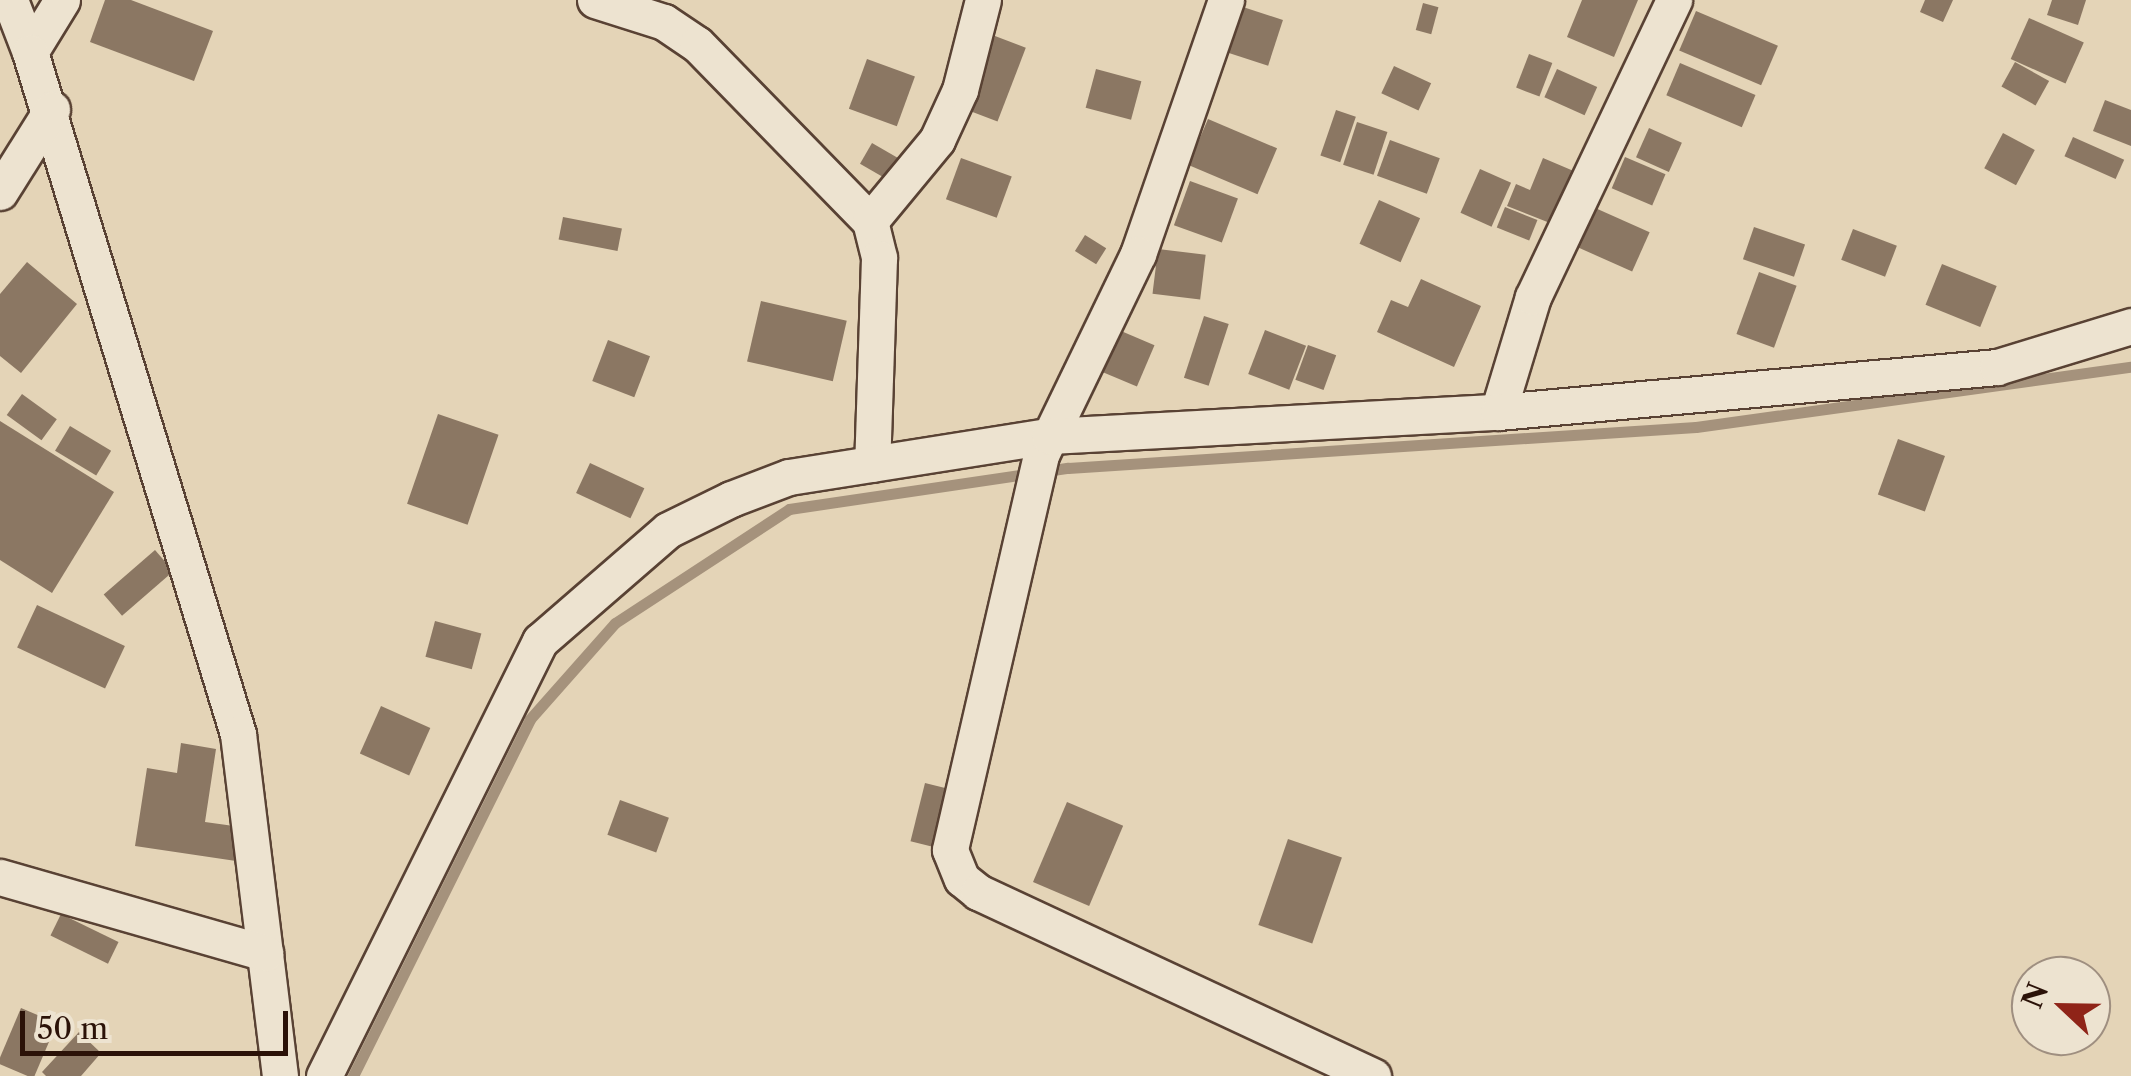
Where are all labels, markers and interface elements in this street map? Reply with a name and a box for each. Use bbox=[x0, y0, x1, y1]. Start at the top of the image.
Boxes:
north arrow bbox=[2011, 956, 2111, 1056]
text: N bbox=[2015, 978, 2055, 1013]
scale bar bbox=[25, 991, 292, 1053]
text: 50 m bbox=[37, 1010, 108, 1047]

